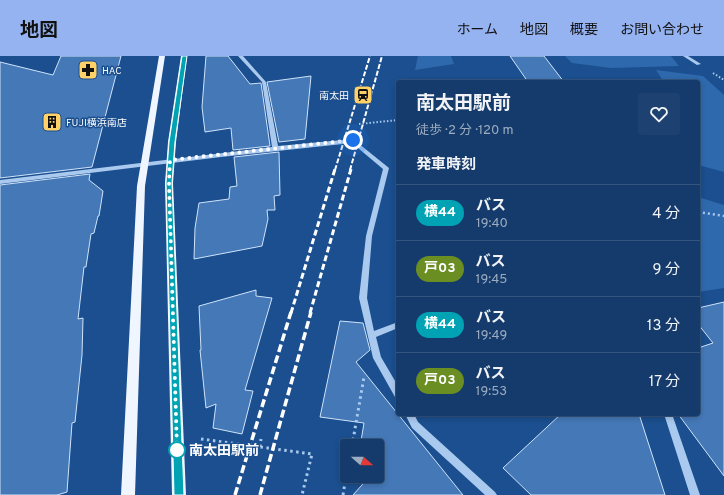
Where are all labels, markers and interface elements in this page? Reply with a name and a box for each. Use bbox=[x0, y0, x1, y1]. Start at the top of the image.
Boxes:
text: 地図 bbox=[20, 19, 58, 43]
text: ホーム bbox=[456, 22, 498, 39]
text: 地図 bbox=[520, 22, 548, 39]
text: 概要 bbox=[570, 22, 598, 39]
text: お問い合わせ bbox=[620, 22, 704, 39]
pharmacy icon: HAC bbox=[77, 59, 99, 81]
place label: HAC bbox=[102, 65, 122, 78]
station icon: 南太田 bbox=[352, 84, 374, 106]
place label: 南太田 bbox=[319, 90, 349, 103]
text: 南太田駅前 bbox=[416, 92, 511, 116]
button: heart bbox=[638, 93, 680, 135]
building icon: FUJI横浜南店 bbox=[41, 111, 63, 133]
place label: FUJI横浜南店 bbox=[66, 117, 127, 130]
text: 徒歩 · 2 分 · 120 m bbox=[416, 123, 513, 139]
your location bbox=[343, 130, 363, 150]
text: 発車時刻 bbox=[416, 156, 476, 175]
text: バス bbox=[476, 197, 506, 216]
text: 横44 bbox=[424, 204, 456, 221]
text: 4 分 bbox=[652, 205, 680, 224]
text: 19:40 bbox=[476, 216, 508, 232]
text: バス bbox=[476, 253, 506, 272]
text: 戸03 bbox=[424, 260, 456, 277]
text: 9 分 bbox=[653, 261, 680, 280]
text: 19:45 bbox=[476, 272, 507, 288]
text: バス bbox=[476, 309, 506, 328]
text: 横44 bbox=[424, 316, 456, 333]
text: 13 分 bbox=[647, 317, 680, 336]
text: 19:49 bbox=[476, 328, 507, 344]
text: バス bbox=[476, 365, 506, 384]
text: 戸03 bbox=[424, 372, 456, 389]
text: 17 分 bbox=[649, 373, 680, 392]
text: 19:53 bbox=[476, 384, 507, 400]
north arrow bbox=[340, 439, 384, 483]
map controls bbox=[340, 439, 384, 483]
marker: 南太田駅前 bbox=[168, 441, 186, 459]
place label: 南太田駅前 bbox=[189, 442, 259, 460]

